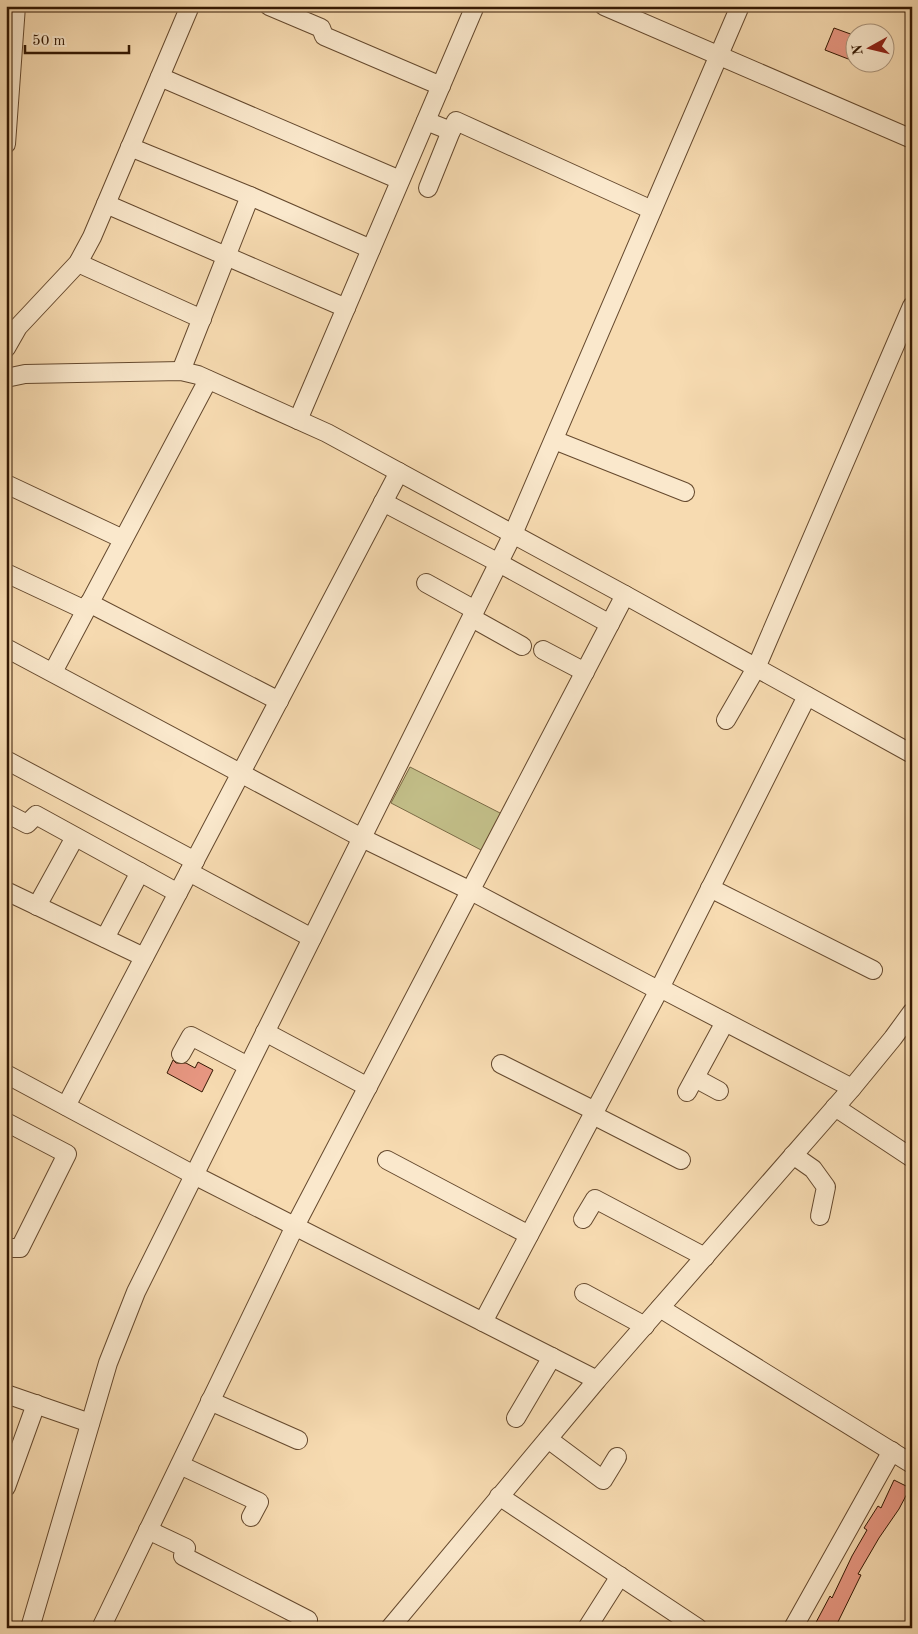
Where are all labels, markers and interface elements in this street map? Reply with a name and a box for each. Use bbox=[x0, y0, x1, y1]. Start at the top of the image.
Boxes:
scale bar bbox=[25, 22, 129, 54]
north arrow bbox=[846, 22, 896, 72]
text: 50 m bbox=[32, 34, 66, 49]
text: N bbox=[850, 43, 866, 56]

